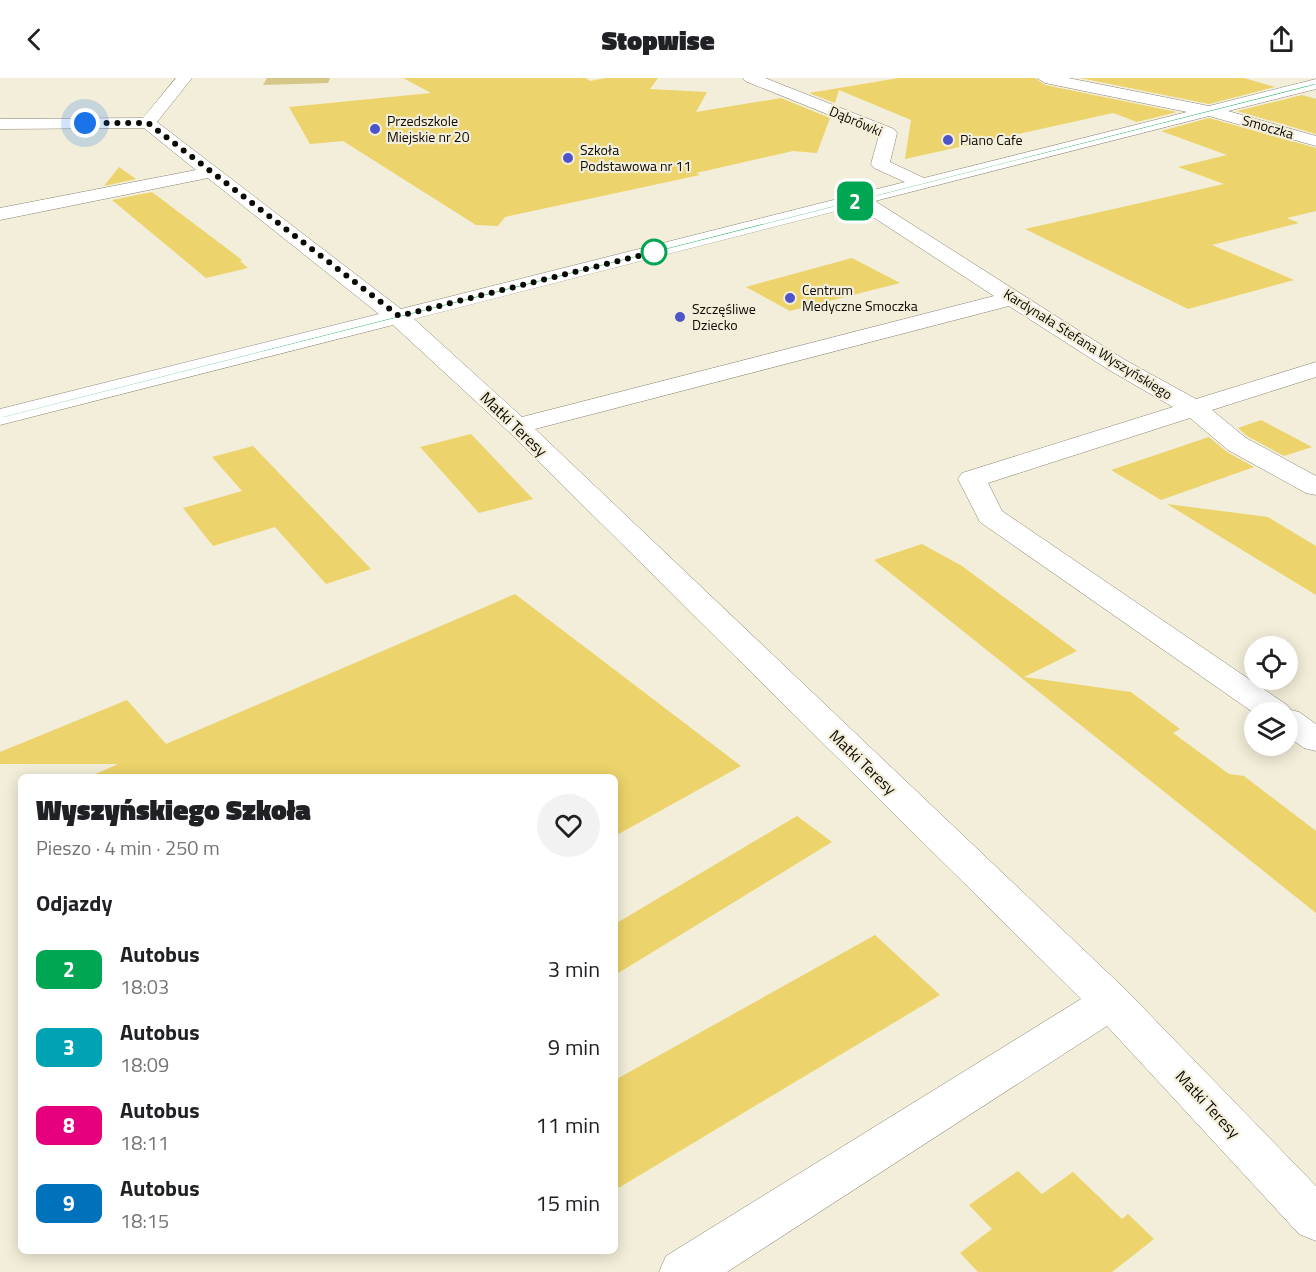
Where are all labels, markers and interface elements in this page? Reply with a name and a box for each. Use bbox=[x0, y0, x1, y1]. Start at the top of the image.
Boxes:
text: Stopwise bbox=[601, 19, 715, 60]
icon: back bbox=[18, 23, 51, 56]
icon: share bbox=[1265, 23, 1298, 56]
street label: Dąbrówki bbox=[826, 100, 886, 141]
your location bbox=[70, 108, 100, 138]
street label: Smoczka bbox=[1240, 109, 1296, 144]
place label: Przedszkole Miejskie nr 20 bbox=[387, 110, 470, 147]
marker: Przedszkole Miejskie nr 20 bbox=[368, 122, 382, 136]
place label: Piano Cafe bbox=[960, 129, 1023, 150]
marker: Piano Cafe bbox=[941, 133, 955, 147]
place label: Szkoła Podstawowa nr 11 bbox=[580, 139, 691, 176]
marker: Szkoła Podstawowa nr 11 bbox=[561, 151, 575, 165]
line badge: 2 bbox=[836, 182, 874, 220]
text: 2 bbox=[849, 185, 861, 217]
unlabelled marker bbox=[641, 239, 667, 265]
place label: Centrum Medyczne Smoczka bbox=[802, 279, 918, 316]
street label: Kardynała Stefana Wyszyńskiego bbox=[1000, 283, 1177, 404]
marker: Centrum Medyczne Smoczka bbox=[783, 291, 797, 305]
place label: Szczęśliwe Dziecko bbox=[692, 298, 756, 335]
marker: Szczęśliwe Dziecko bbox=[673, 310, 687, 324]
street label: Matki Teresy bbox=[475, 386, 553, 462]
map controls bbox=[1244, 636, 1298, 756]
button: locate bbox=[1244, 636, 1298, 690]
button: layers bbox=[1244, 702, 1298, 756]
street label: Matki Teresy bbox=[824, 724, 902, 800]
text: Wyszyńskiego Szkoła bbox=[36, 788, 311, 831]
button: heart bbox=[537, 794, 600, 857]
text: Pieszo · 4 min · 250 m bbox=[36, 832, 220, 863]
text: Odjazdy bbox=[36, 886, 112, 920]
text: Autobus bbox=[120, 937, 200, 971]
text: 3 min bbox=[548, 952, 600, 986]
text: 2 bbox=[63, 953, 75, 985]
text: 18:03 bbox=[120, 971, 169, 1002]
text: Autobus bbox=[120, 1015, 200, 1049]
text: 9 min bbox=[548, 1030, 600, 1064]
text: 3 bbox=[63, 1031, 75, 1063]
text: 18:09 bbox=[120, 1049, 169, 1080]
street label: Matki Teresy bbox=[1170, 1065, 1246, 1144]
text: Autobus bbox=[120, 1093, 200, 1127]
text: 11 min bbox=[535, 1108, 600, 1142]
text: 8 bbox=[63, 1109, 75, 1141]
text: 18:11 bbox=[120, 1127, 169, 1158]
text: Autobus bbox=[120, 1171, 200, 1205]
text: 15 min bbox=[535, 1186, 600, 1220]
text: 9 bbox=[63, 1187, 75, 1219]
text: 18:15 bbox=[120, 1205, 169, 1236]

